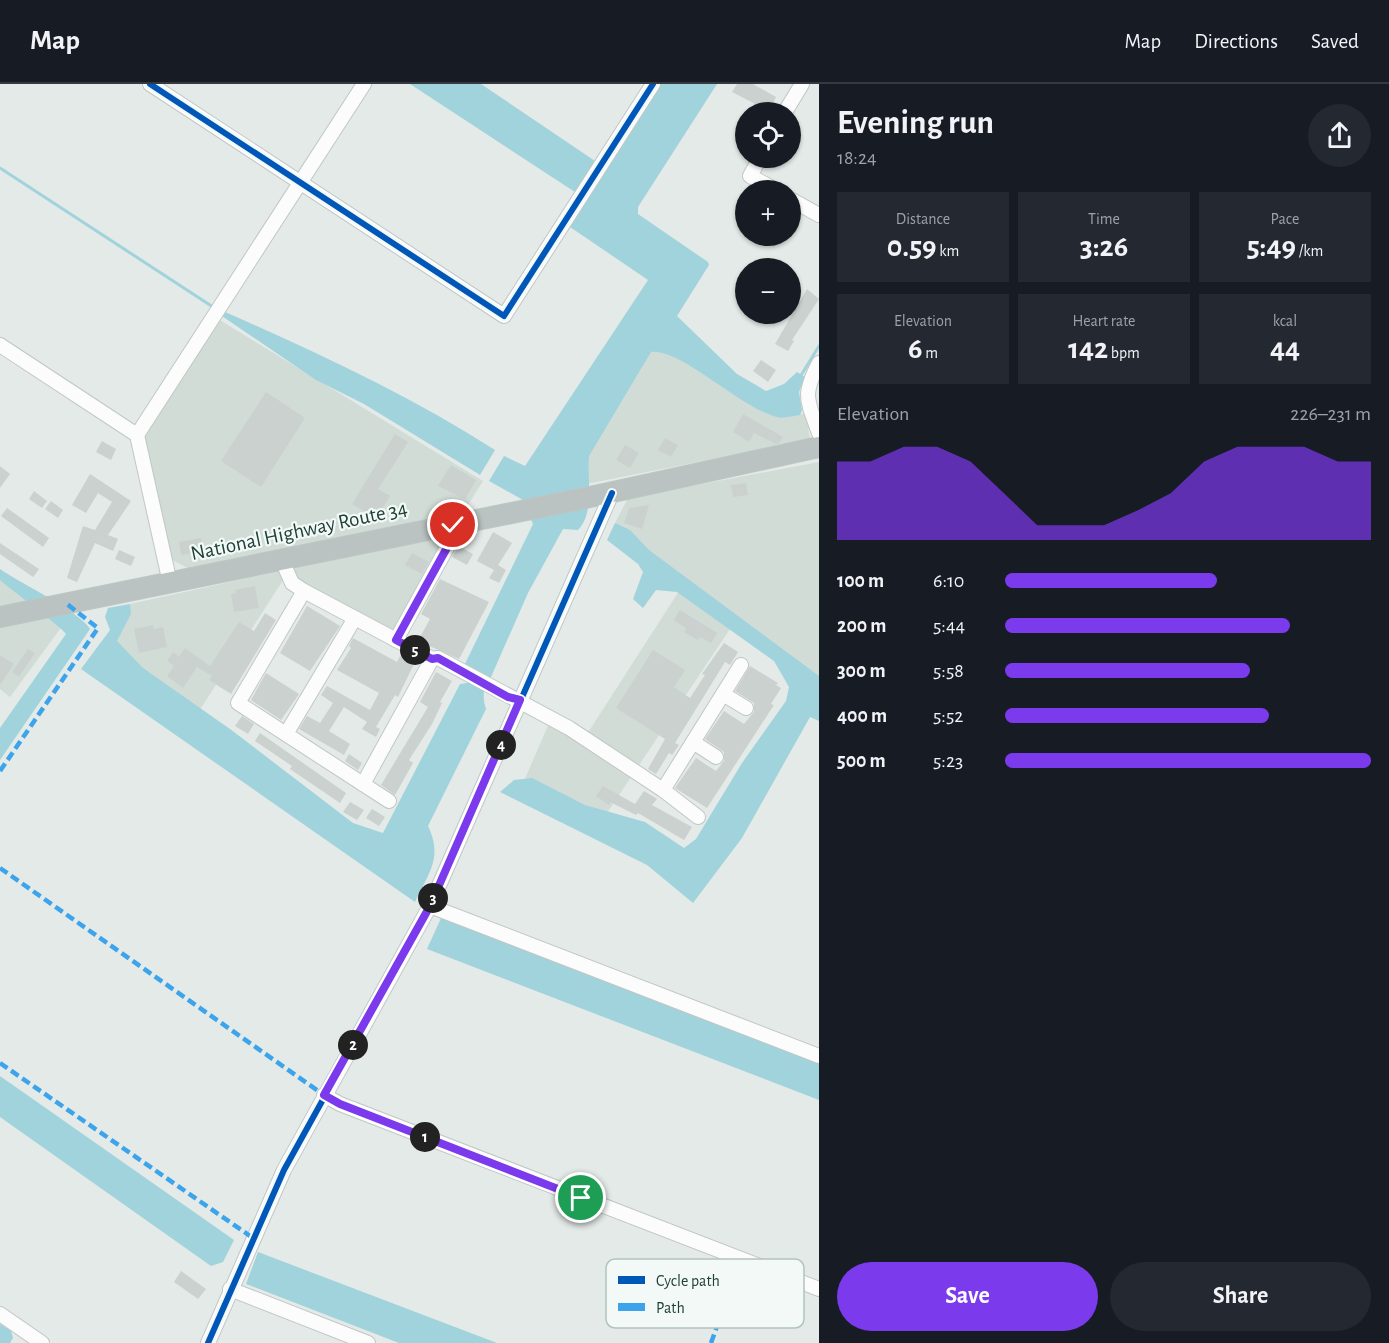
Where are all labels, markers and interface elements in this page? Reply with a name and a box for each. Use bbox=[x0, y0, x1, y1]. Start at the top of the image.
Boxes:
text: Map bbox=[30, 27, 80, 55]
text: Map bbox=[1125, 31, 1161, 52]
text: Directions bbox=[1194, 31, 1278, 52]
text: Saved bbox=[1311, 31, 1359, 52]
map controls bbox=[735, 102, 801, 324]
button: locate bbox=[735, 102, 801, 168]
button: share bbox=[1308, 104, 1371, 167]
text: Evening run bbox=[837, 107, 994, 140]
text: 18:24 bbox=[837, 148, 877, 168]
button: + bbox=[735, 180, 801, 246]
text: Distance bbox=[896, 211, 950, 227]
text: Time bbox=[1088, 211, 1120, 227]
text: Pace bbox=[1271, 211, 1299, 227]
text: 0.59 bbox=[887, 232, 937, 262]
text: 3:26 bbox=[1080, 232, 1128, 262]
text: 5:49 bbox=[1247, 232, 1296, 262]
text: km bbox=[937, 243, 959, 259]
text: /km bbox=[1296, 243, 1323, 259]
button: − bbox=[735, 258, 801, 324]
text: Elevation bbox=[894, 313, 952, 329]
text: Heart rate bbox=[1073, 313, 1135, 329]
text: kcal bbox=[1273, 313, 1297, 329]
text: 6 bbox=[908, 334, 923, 364]
text: 142 bbox=[1068, 334, 1108, 364]
text: 44 bbox=[1270, 334, 1300, 364]
text: m bbox=[923, 345, 938, 361]
text: bpm bbox=[1108, 345, 1140, 361]
text: Elevation bbox=[837, 404, 909, 424]
text: 226–231 m bbox=[1290, 404, 1371, 424]
street label: National Highway Route 34 bbox=[189, 498, 409, 564]
pin bbox=[427, 499, 478, 550]
icon: check bbox=[436, 508, 469, 541]
text: 100 m bbox=[837, 571, 884, 591]
text: 6:10 bbox=[933, 571, 964, 591]
text: 200 m bbox=[837, 616, 886, 636]
text: 5:44 bbox=[933, 616, 965, 636]
pin: 5 bbox=[400, 635, 430, 665]
text: 5 bbox=[412, 642, 418, 658]
text: 300 m bbox=[837, 661, 886, 681]
text: 5:58 bbox=[933, 661, 964, 681]
text: 400 m bbox=[837, 706, 887, 726]
text: 5:52 bbox=[933, 706, 963, 726]
pin: 4 bbox=[486, 730, 516, 760]
text: 4 bbox=[497, 737, 505, 753]
text: 500 m bbox=[837, 751, 886, 771]
text: 5:23 bbox=[933, 751, 963, 771]
pin: 3 bbox=[418, 883, 448, 913]
text: 3 bbox=[430, 890, 436, 906]
pin: 2 bbox=[338, 1030, 368, 1060]
text: 2 bbox=[349, 1037, 357, 1053]
pin: 1 bbox=[410, 1122, 440, 1152]
text: 1 bbox=[422, 1129, 428, 1145]
pin bbox=[555, 1172, 606, 1223]
icon: arrive bbox=[564, 1181, 597, 1214]
legend bbox=[606, 1259, 804, 1328]
button: Save bbox=[837, 1262, 1098, 1331]
button: Share bbox=[1110, 1262, 1371, 1331]
text: Cycle path bbox=[656, 1273, 720, 1290]
text: Path bbox=[656, 1300, 685, 1316]

